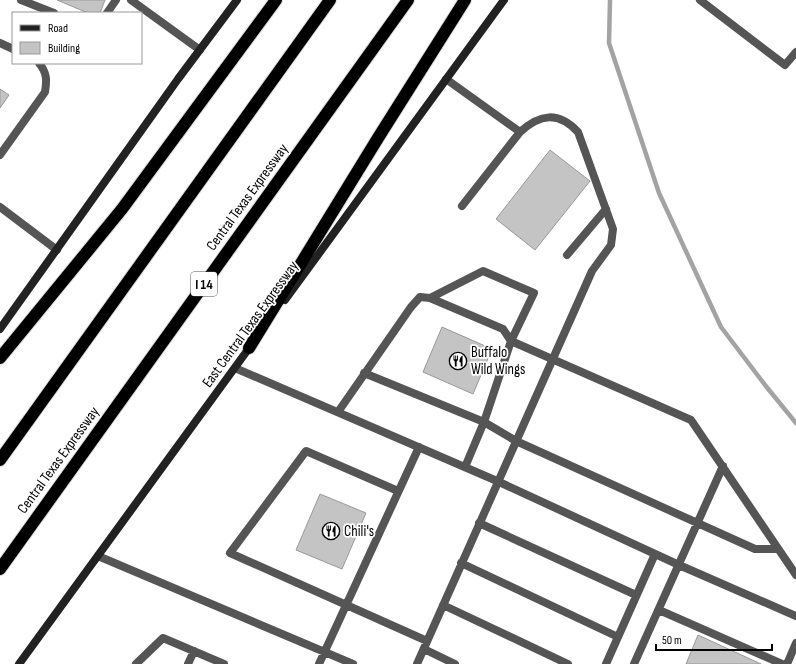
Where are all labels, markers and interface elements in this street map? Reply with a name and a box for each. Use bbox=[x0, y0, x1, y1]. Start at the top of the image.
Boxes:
legend bbox=[12, 12, 142, 64]
text: Road bbox=[48, 21, 68, 36]
text: Building bbox=[48, 41, 80, 56]
street label: Central Texas Expressway bbox=[202, 140, 293, 255]
street label: East Central Texas Expressway bbox=[198, 257, 303, 391]
road number: I 14 bbox=[191, 272, 217, 296]
place label: Buffalo Wild Wings bbox=[471, 343, 525, 379]
restaurant icon: Buffalo Wild Wings bbox=[448, 351, 468, 371]
street label: Central Texas Expressway bbox=[13, 403, 104, 518]
restaurant icon: Chili's bbox=[321, 521, 341, 541]
place label: Chili's bbox=[344, 522, 374, 541]
scale bar bbox=[656, 626, 772, 652]
text: 50 m bbox=[662, 633, 682, 648]

